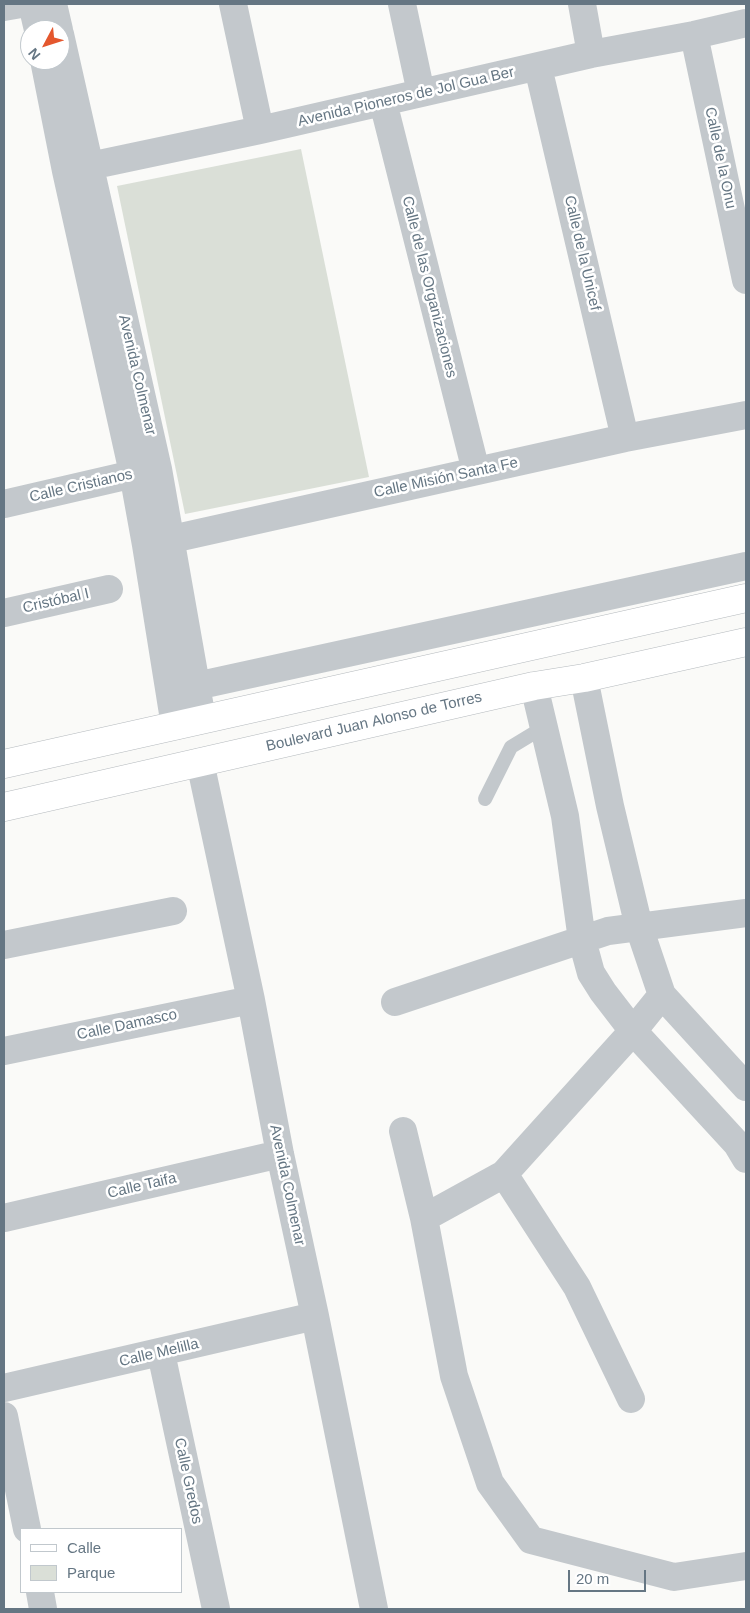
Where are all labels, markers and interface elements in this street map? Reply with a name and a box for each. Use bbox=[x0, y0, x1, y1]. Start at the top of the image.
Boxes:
north arrow bbox=[20, 20, 70, 70]
text: N bbox=[25, 45, 44, 63]
street label: Avenida Pioneros de Jol Gua Ber bbox=[296, 63, 516, 131]
street label: Calle de la Onu bbox=[700, 106, 740, 210]
street label: Calle de las Organizaciones bbox=[398, 194, 460, 380]
street label: Calle de la Unicef bbox=[560, 194, 604, 312]
street label: Avenida Colmenar bbox=[114, 313, 160, 437]
street label: Calle Misión Santa Fe bbox=[372, 454, 520, 502]
street label: Calle Cristianos bbox=[28, 465, 134, 507]
street label: Cristóbal I bbox=[21, 585, 91, 617]
street label: Boulevard Juan Alonso de Torres bbox=[264, 688, 484, 756]
street label: Calle Damasco bbox=[75, 1006, 179, 1044]
street label: Avenida Colmenar bbox=[265, 1123, 309, 1247]
street label: Calle Taifa bbox=[106, 1169, 178, 1203]
street label: Calle Melilla bbox=[118, 1335, 200, 1371]
street label: Calle Gredos bbox=[170, 1436, 206, 1526]
legend bbox=[20, 1528, 182, 1593]
text: Calle bbox=[67, 1539, 101, 1556]
scale bar bbox=[570, 1560, 648, 1592]
text: Parque bbox=[67, 1564, 115, 1581]
text: 20 m bbox=[576, 1570, 609, 1587]

